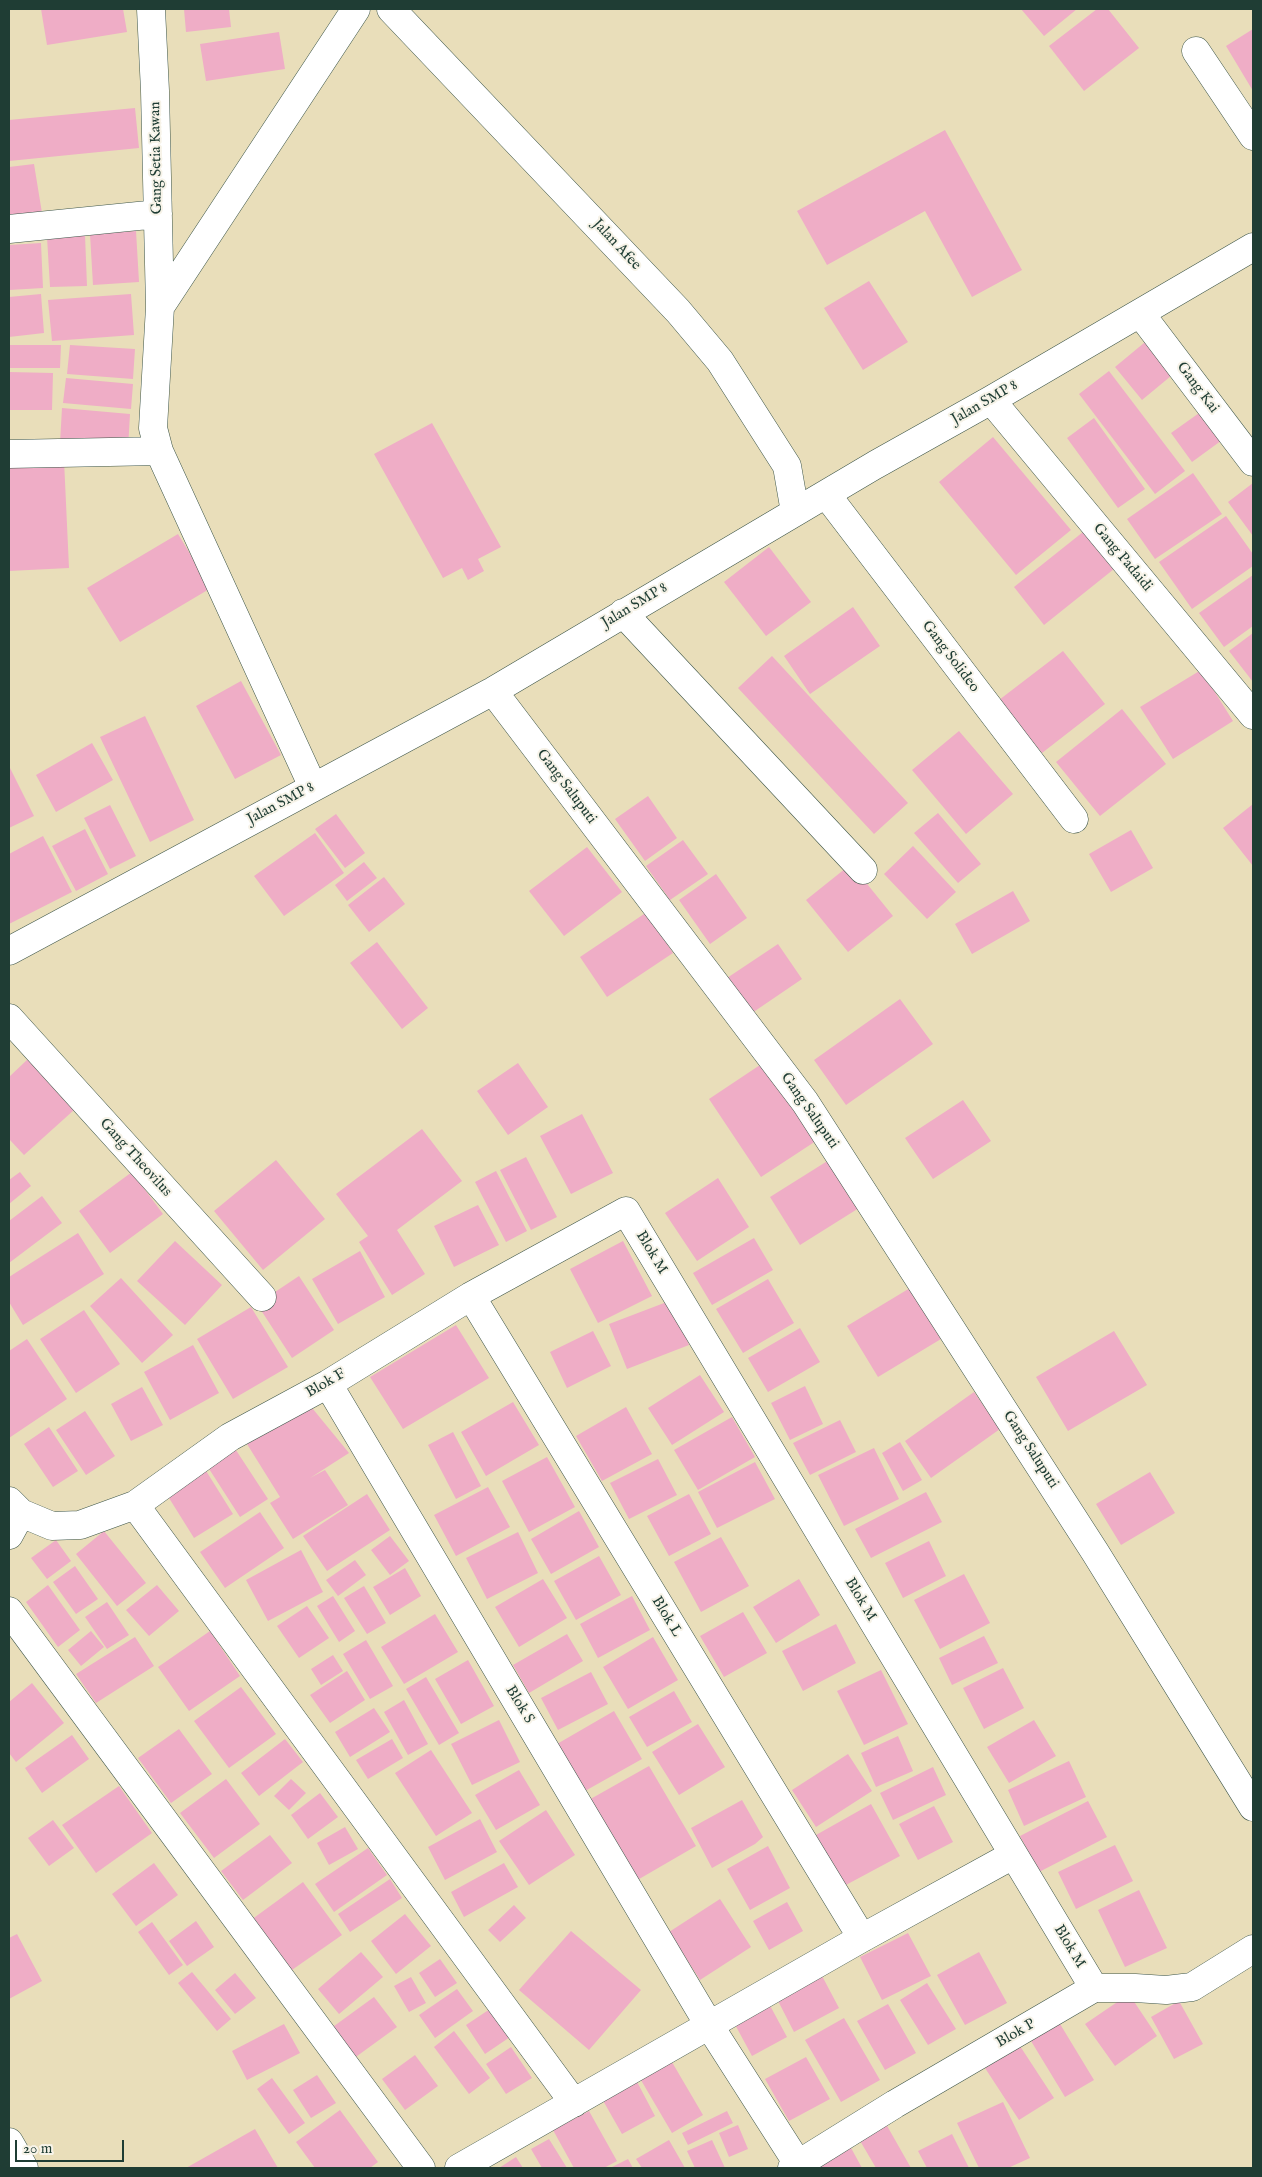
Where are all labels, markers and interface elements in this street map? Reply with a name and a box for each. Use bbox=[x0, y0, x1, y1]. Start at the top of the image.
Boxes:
street label: Gang Setia Kawan bbox=[147, 101, 167, 215]
street label: Jalan Afee bbox=[588, 216, 644, 274]
street label: Gang Kai bbox=[1172, 359, 1222, 417]
street label: Jalan SMP 8 bbox=[949, 377, 1021, 429]
street label: Gang Padaidi bbox=[1088, 520, 1156, 596]
street label: Jalan SMP 8 bbox=[599, 579, 671, 633]
street label: Gang Solideo bbox=[917, 618, 983, 696]
street label: Gang Saluputi bbox=[532, 746, 600, 828]
street label: Jalan SMP 8 bbox=[244, 779, 318, 829]
street label: Gang Saluputi bbox=[776, 1069, 842, 1153]
street label: Gang Theovilus bbox=[95, 1115, 175, 1201]
street label: Blok M bbox=[631, 1228, 671, 1278]
street label: Blok F bbox=[303, 1366, 349, 1402]
street label: Gang Saluputi bbox=[998, 1408, 1062, 1492]
street label: Blok M bbox=[840, 1575, 880, 1625]
street label: Blok L bbox=[647, 1594, 685, 1640]
street label: Blok S bbox=[501, 1683, 537, 1727]
street label: Blok M bbox=[1049, 1922, 1089, 1972]
street label: Blok P bbox=[993, 2016, 1039, 2052]
scale bar bbox=[18, 2130, 126, 2162]
text: 20 m bbox=[23, 2139, 52, 2158]

